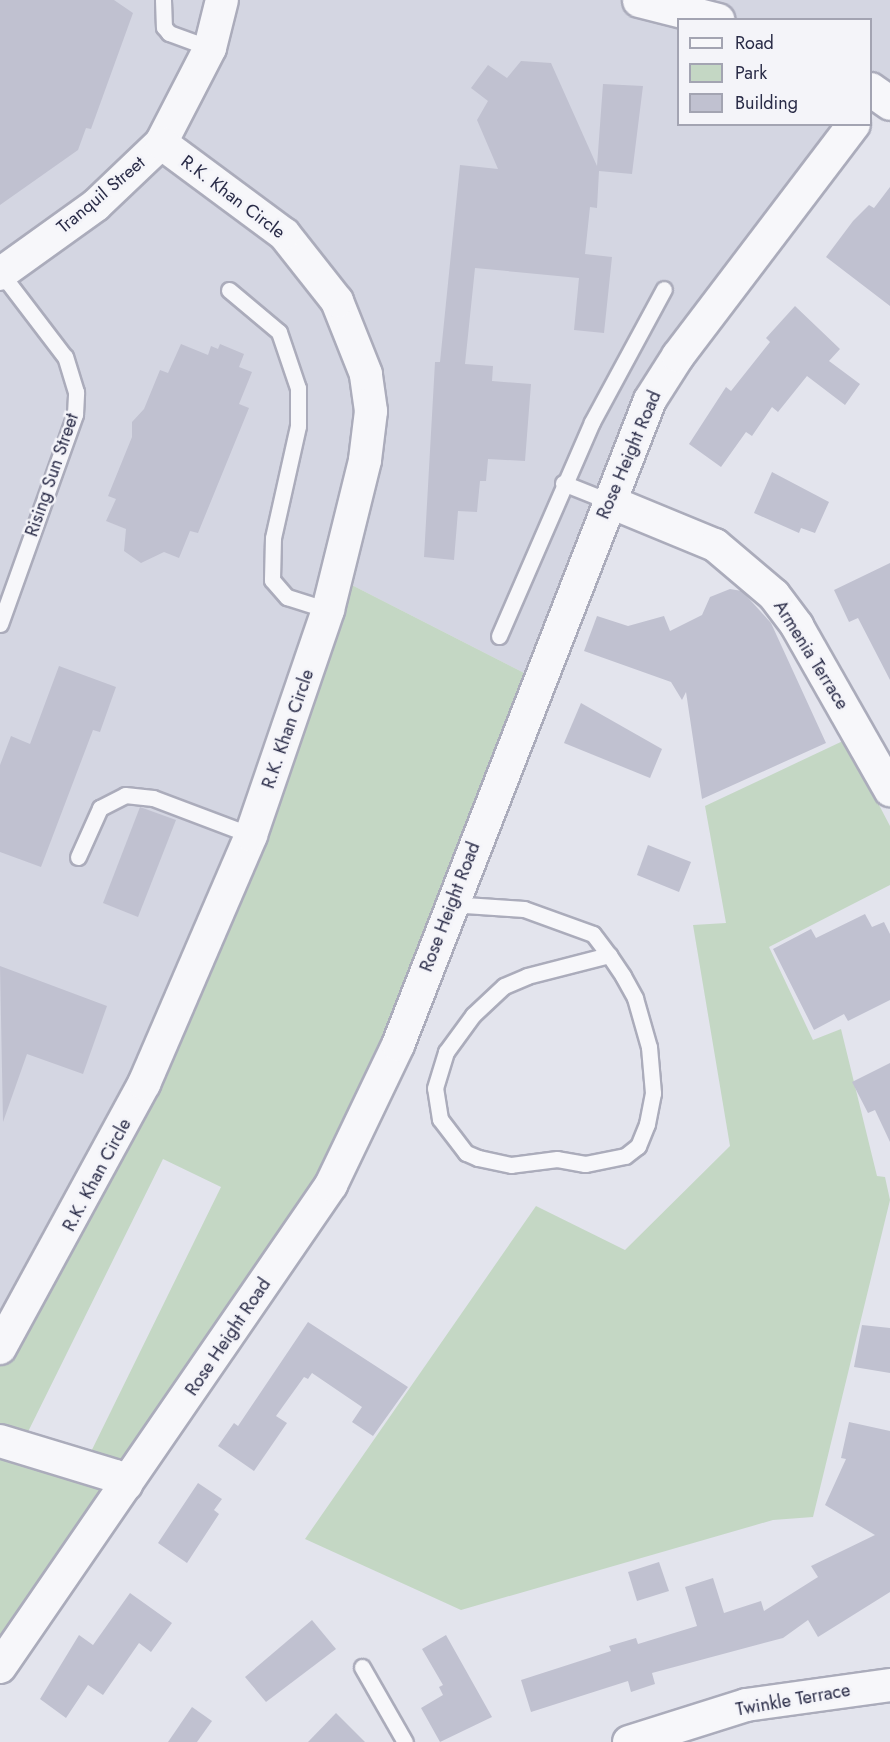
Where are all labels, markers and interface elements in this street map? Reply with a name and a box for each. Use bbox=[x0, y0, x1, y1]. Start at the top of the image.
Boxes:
legend bbox=[677, 18, 872, 126]
text: Road bbox=[735, 30, 774, 56]
text: Park bbox=[735, 60, 767, 86]
text: Building bbox=[735, 90, 798, 116]
street label: R.K. Khan Circle bbox=[177, 151, 289, 243]
street label: Tranquil Street bbox=[53, 152, 149, 238]
street label: Rose Height Road bbox=[592, 388, 666, 522]
street label: Rising Sun Street bbox=[21, 411, 83, 539]
street label: Armenia Terrace bbox=[769, 597, 853, 713]
street label: R.K. Khan Circle bbox=[258, 667, 318, 791]
street label: Rose Height Road bbox=[415, 839, 485, 975]
street label: R.K. Khan Circle bbox=[58, 1115, 136, 1235]
street label: Rose Height Road bbox=[181, 1274, 275, 1400]
street label: Twinkle Terrace bbox=[734, 1679, 852, 1721]

